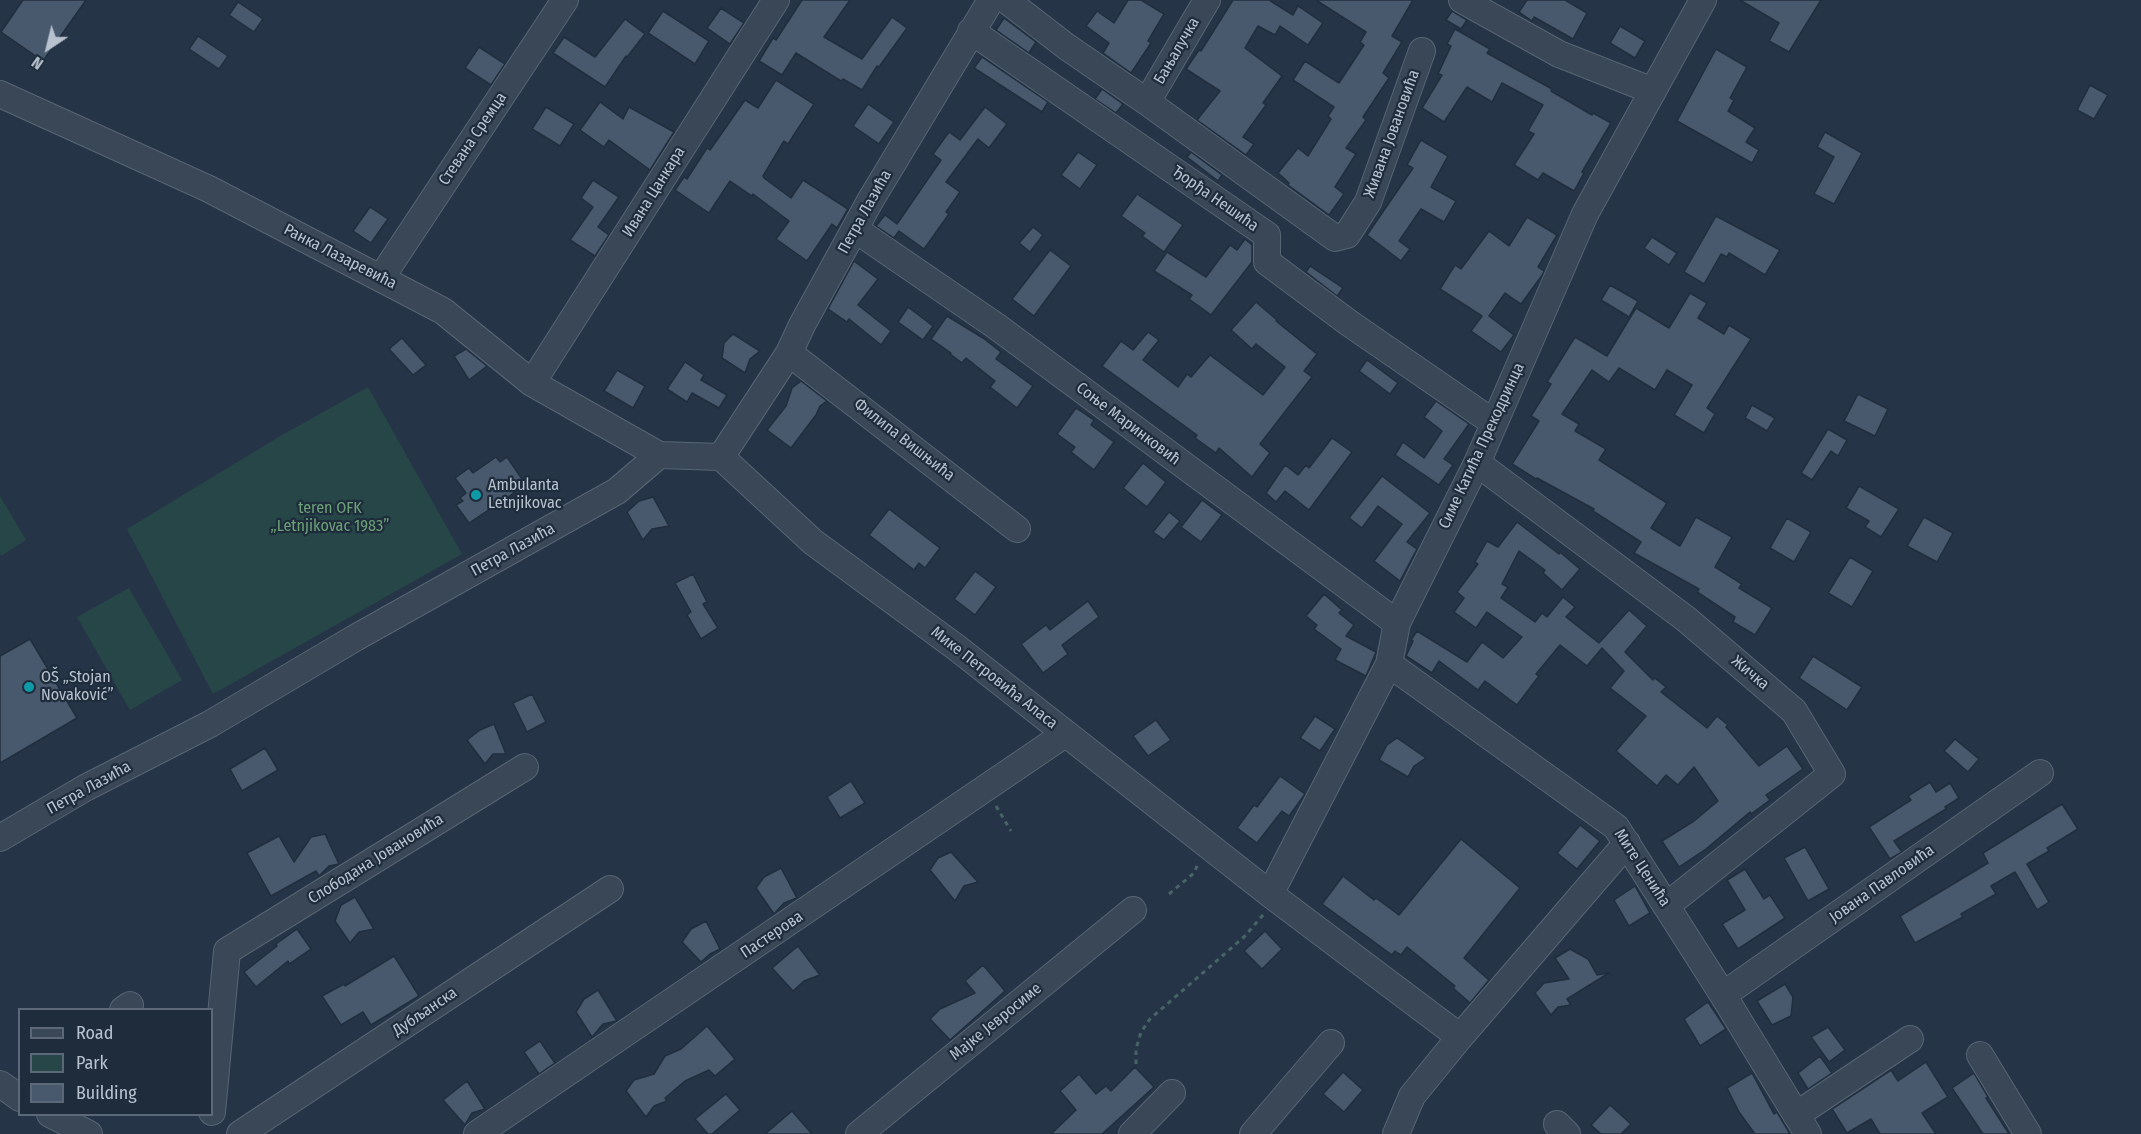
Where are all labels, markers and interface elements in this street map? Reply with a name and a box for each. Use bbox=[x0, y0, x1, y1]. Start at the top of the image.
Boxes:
street label: Бањалучка bbox=[1150, 14, 1204, 88]
north arrow bbox=[18, 18, 78, 78]
text: N bbox=[28, 53, 47, 74]
street label: Живана Јовановића bbox=[1360, 67, 1424, 201]
street label: Стевана Сремца bbox=[435, 89, 511, 189]
street label: Ивана Цанкара bbox=[619, 143, 689, 241]
street label: Ђорђа Нешића bbox=[1168, 162, 1262, 236]
street label: Петра Лазића bbox=[834, 167, 896, 257]
street label: Ранка Лазаревића bbox=[280, 220, 400, 294]
street label: Симе Катића Прекодринца bbox=[1435, 360, 1529, 532]
street label: Соње Маринковић bbox=[1072, 379, 1184, 469]
street label: Филипа Вишњића bbox=[850, 395, 958, 485]
place label: Ambulanta Letnjikovac bbox=[488, 476, 562, 514]
marker: Ambulanta Letnjikovac bbox=[469, 488, 483, 502]
park label: teren OFK „Letnjikovac 1983” bbox=[271, 499, 389, 537]
street label: Петра Лазића bbox=[468, 519, 558, 581]
street label: Мике Петровића Аласа bbox=[927, 623, 1061, 733]
street label: Жичка bbox=[1727, 652, 1773, 694]
place label: OŠ „Stojan Novaković” bbox=[41, 668, 114, 706]
marker: OŠ „Stojan Novaković” bbox=[22, 680, 36, 694]
street label: Петра Лазића bbox=[44, 757, 134, 819]
street label: Слободана Јовановића bbox=[305, 810, 447, 908]
street label: Мите Ценића bbox=[1610, 826, 1674, 910]
street label: Јована Павловића bbox=[1826, 841, 1938, 927]
street label: Пастерова bbox=[737, 907, 807, 963]
street label: Мајке Јевросиме bbox=[946, 979, 1046, 1065]
street label: Дубљанска bbox=[389, 983, 461, 1041]
legend bbox=[18, 1008, 213, 1116]
text: Road bbox=[76, 1022, 113, 1044]
text: Park bbox=[76, 1052, 108, 1074]
text: Building bbox=[76, 1082, 137, 1104]

